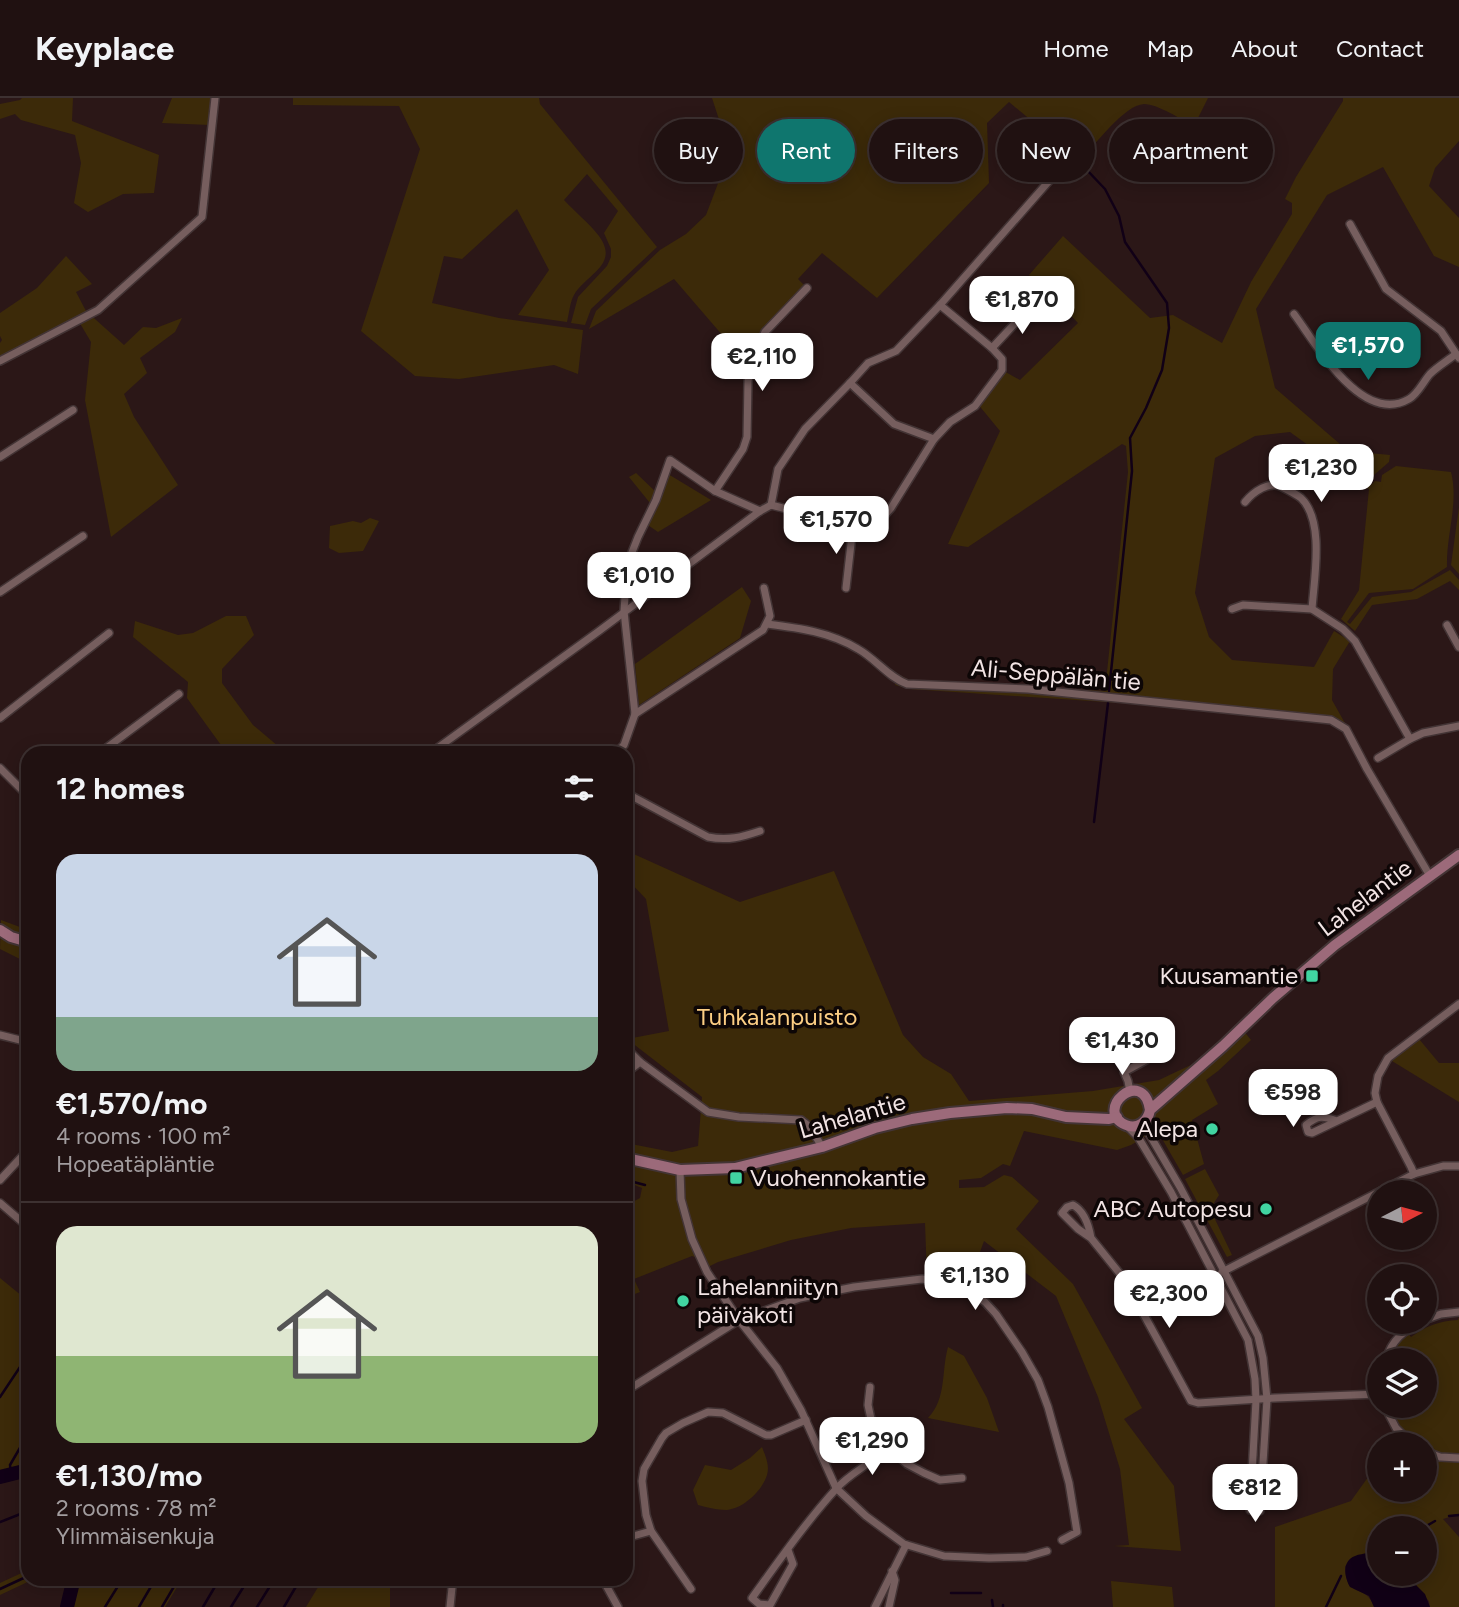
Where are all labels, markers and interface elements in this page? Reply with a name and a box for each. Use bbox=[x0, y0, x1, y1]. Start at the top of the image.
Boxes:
text: Keyplace bbox=[35, 29, 174, 68]
text: Home bbox=[1043, 34, 1109, 63]
text: Map bbox=[1147, 34, 1193, 63]
text: About bbox=[1231, 34, 1298, 63]
text: Contact bbox=[1336, 34, 1424, 63]
chip: Buy bbox=[654, 119, 743, 182]
chip: Rent bbox=[757, 119, 855, 182]
chip: Filters bbox=[869, 119, 983, 182]
chip: New bbox=[997, 119, 1095, 182]
chip: Apartment bbox=[1109, 119, 1273, 182]
pin: €1,870 bbox=[965, 276, 1079, 336]
text: €1,870 bbox=[985, 285, 1059, 313]
pin: €1,570 bbox=[1311, 322, 1425, 382]
text: €1,570 bbox=[1332, 331, 1404, 359]
pin: €2,110 bbox=[705, 334, 819, 393]
text: €2,110 bbox=[727, 342, 797, 370]
pin: €1,230 bbox=[1264, 444, 1378, 504]
text: €1,230 bbox=[1285, 453, 1357, 481]
pin: €1,570 bbox=[779, 496, 893, 556]
text: €1,570 bbox=[800, 505, 872, 533]
pin: €1,010 bbox=[582, 552, 696, 612]
text: €1,010 bbox=[603, 561, 675, 589]
street label: Ali-Seppälän tie bbox=[970, 653, 1142, 696]
icon: filters bbox=[560, 769, 598, 807]
text: 12 homes bbox=[56, 770, 184, 807]
street label: Lahelantie bbox=[1312, 853, 1417, 942]
icon: home bbox=[264, 899, 390, 1025]
place label: Kuusamantie bbox=[1159, 961, 1298, 990]
marker: Kuusamantie bbox=[1304, 968, 1320, 984]
park label: Tuhkalanpuisto bbox=[697, 1002, 857, 1031]
pin: €1,430 bbox=[1065, 1018, 1179, 1077]
text: €1,430 bbox=[1085, 1026, 1159, 1054]
pin: €598 bbox=[1252, 1070, 1334, 1129]
text: €598 bbox=[1265, 1078, 1321, 1106]
text: €1,570/mo bbox=[56, 1085, 207, 1122]
street label: Lahelantie bbox=[795, 1086, 909, 1145]
place label: Alepa bbox=[1137, 1114, 1198, 1143]
marker: Alepa bbox=[1204, 1121, 1220, 1137]
text: 4 rooms · 100 m² bbox=[56, 1122, 230, 1150]
text: Hopeatäpläntie bbox=[56, 1150, 215, 1178]
place label: Vuohennokantie bbox=[750, 1163, 926, 1192]
marker: Vuohennokantie bbox=[728, 1170, 744, 1186]
north arrow bbox=[1367, 1180, 1437, 1250]
map controls bbox=[1367, 1180, 1437, 1586]
place label: ABC Autopesu bbox=[1093, 1194, 1252, 1223]
marker: ABC Autopesu bbox=[1258, 1201, 1274, 1217]
pin: €1,130 bbox=[918, 1252, 1032, 1312]
text: €1,130 bbox=[941, 1261, 1010, 1289]
button: locate bbox=[1367, 1264, 1437, 1334]
pin: €2,300 bbox=[1112, 1270, 1226, 1330]
icon: home bbox=[264, 1271, 390, 1397]
place label: Lahelanniityn päiväkoti bbox=[697, 1272, 839, 1329]
text: €2,300 bbox=[1130, 1279, 1208, 1307]
marker: Lahelanniityn päiväkoti bbox=[675, 1293, 691, 1309]
button: layers bbox=[1367, 1348, 1437, 1418]
pin: €1,290 bbox=[815, 1418, 929, 1477]
text: €1,290 bbox=[835, 1426, 909, 1454]
button: + bbox=[1367, 1432, 1437, 1502]
text: €1,130/mo bbox=[56, 1457, 203, 1494]
pin: €812 bbox=[1214, 1464, 1296, 1524]
text: €812 bbox=[1228, 1473, 1282, 1501]
text: 2 rooms · 78 m² bbox=[56, 1494, 217, 1522]
button: − bbox=[1367, 1516, 1437, 1586]
text: Ylimmäisenkuja bbox=[56, 1522, 215, 1550]

